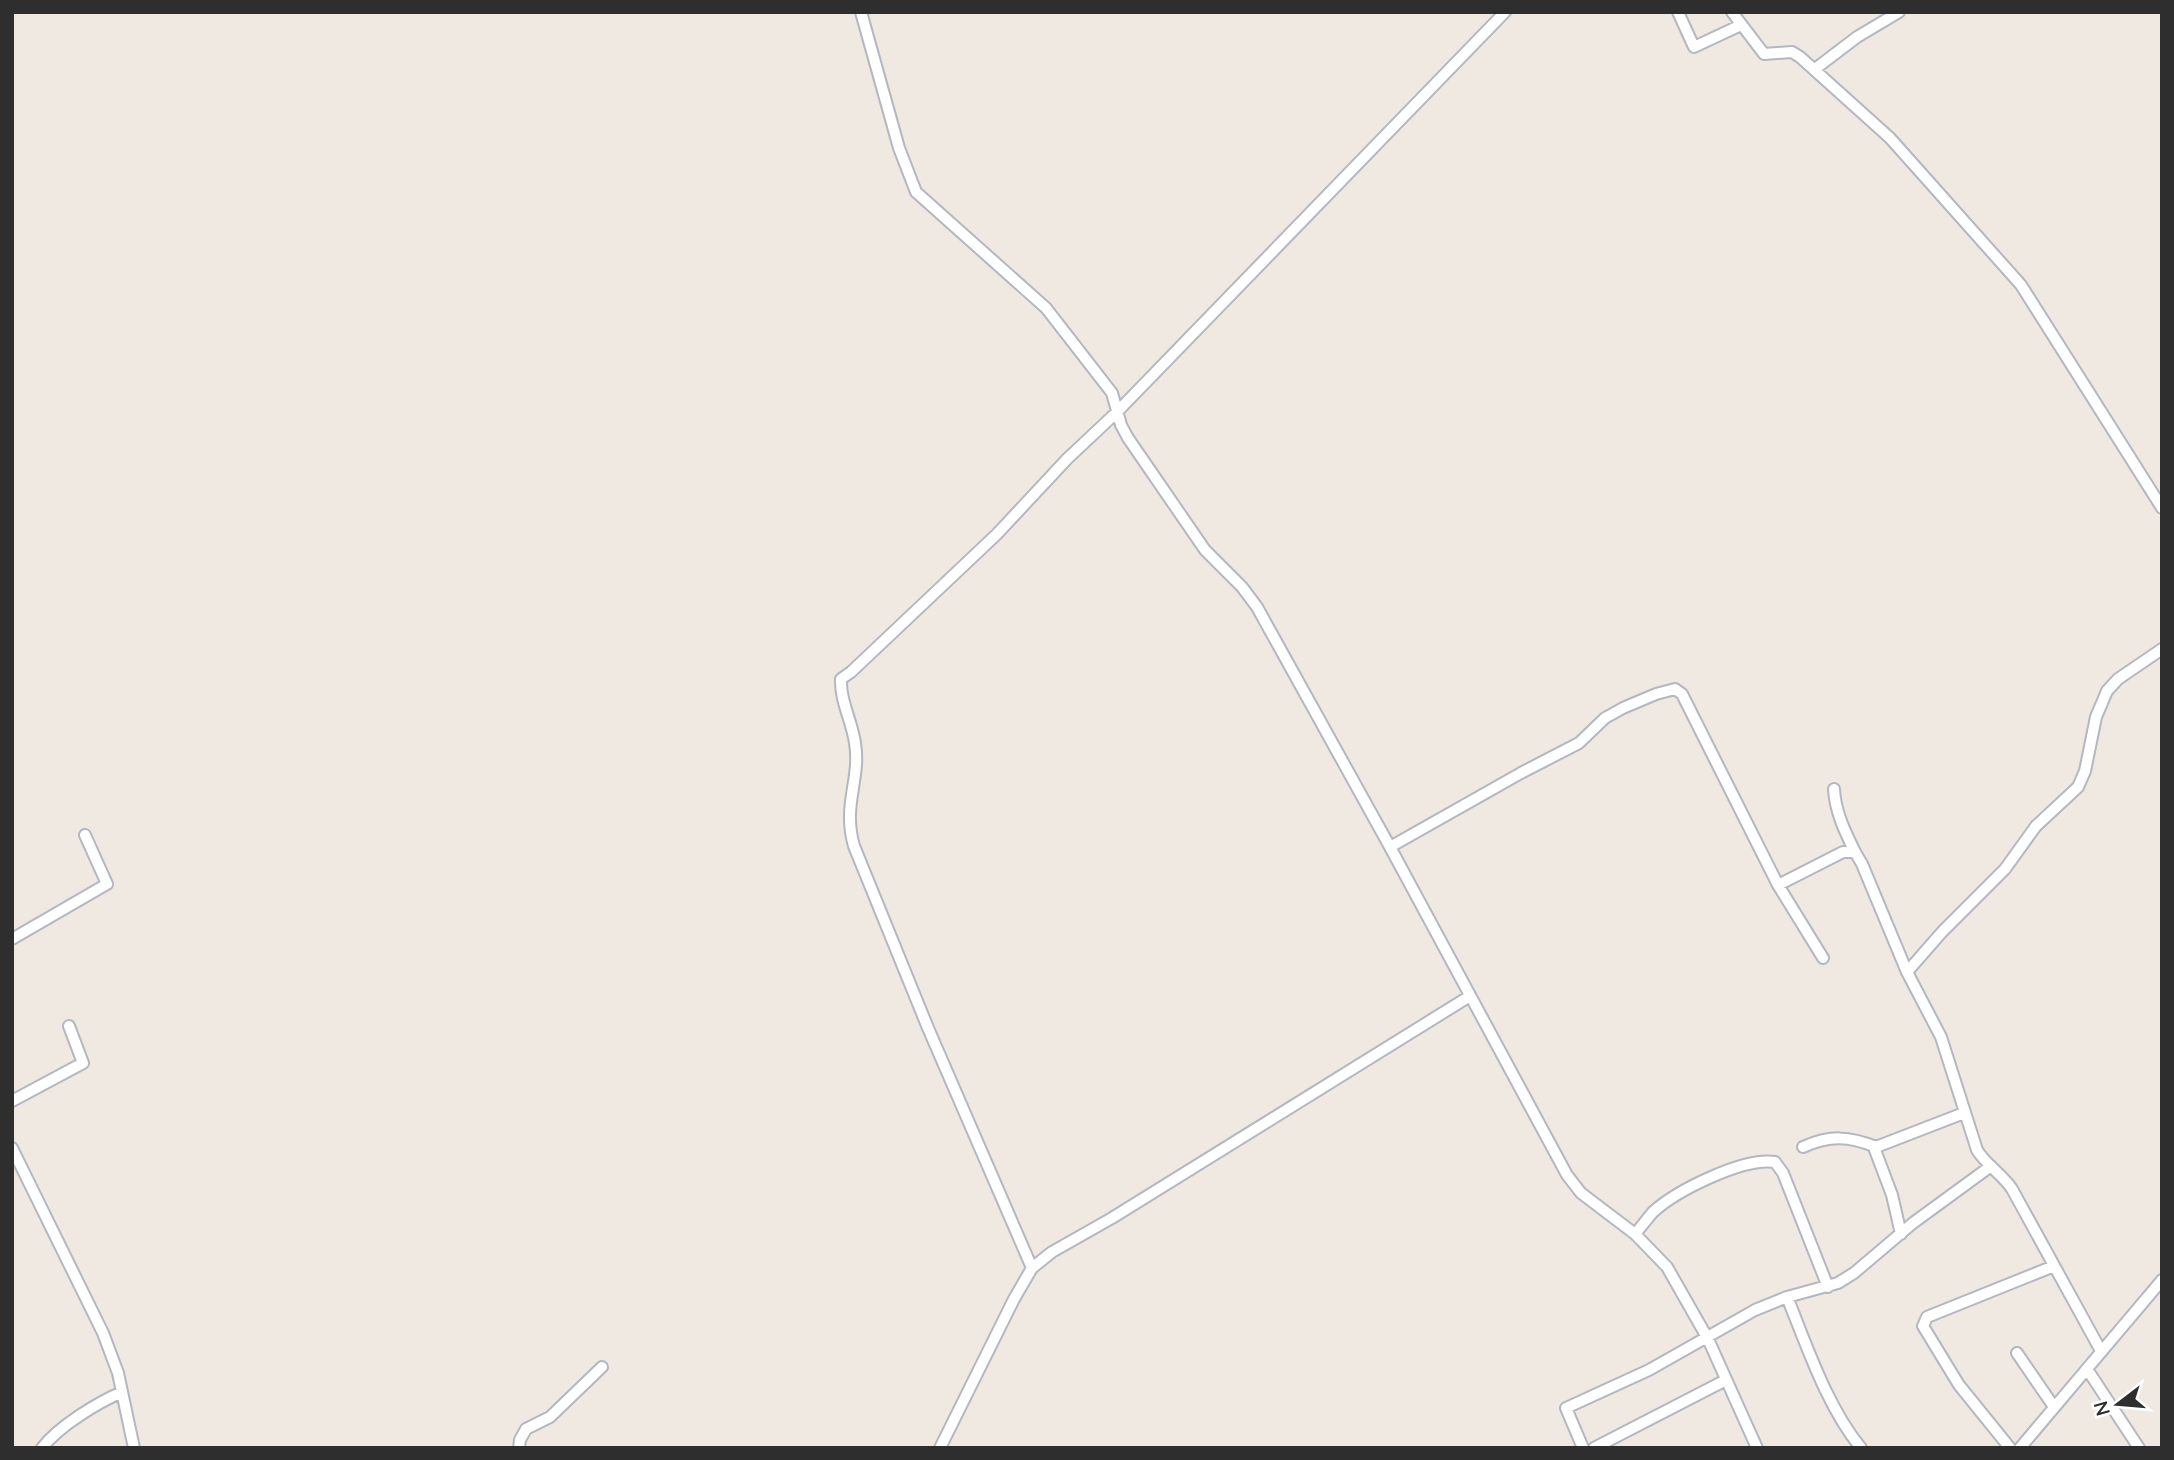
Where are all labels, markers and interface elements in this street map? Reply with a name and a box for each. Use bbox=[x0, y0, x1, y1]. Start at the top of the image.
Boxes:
north arrow bbox=[2083, 1369, 2153, 1439]
text: N bbox=[2088, 1398, 2117, 1419]

